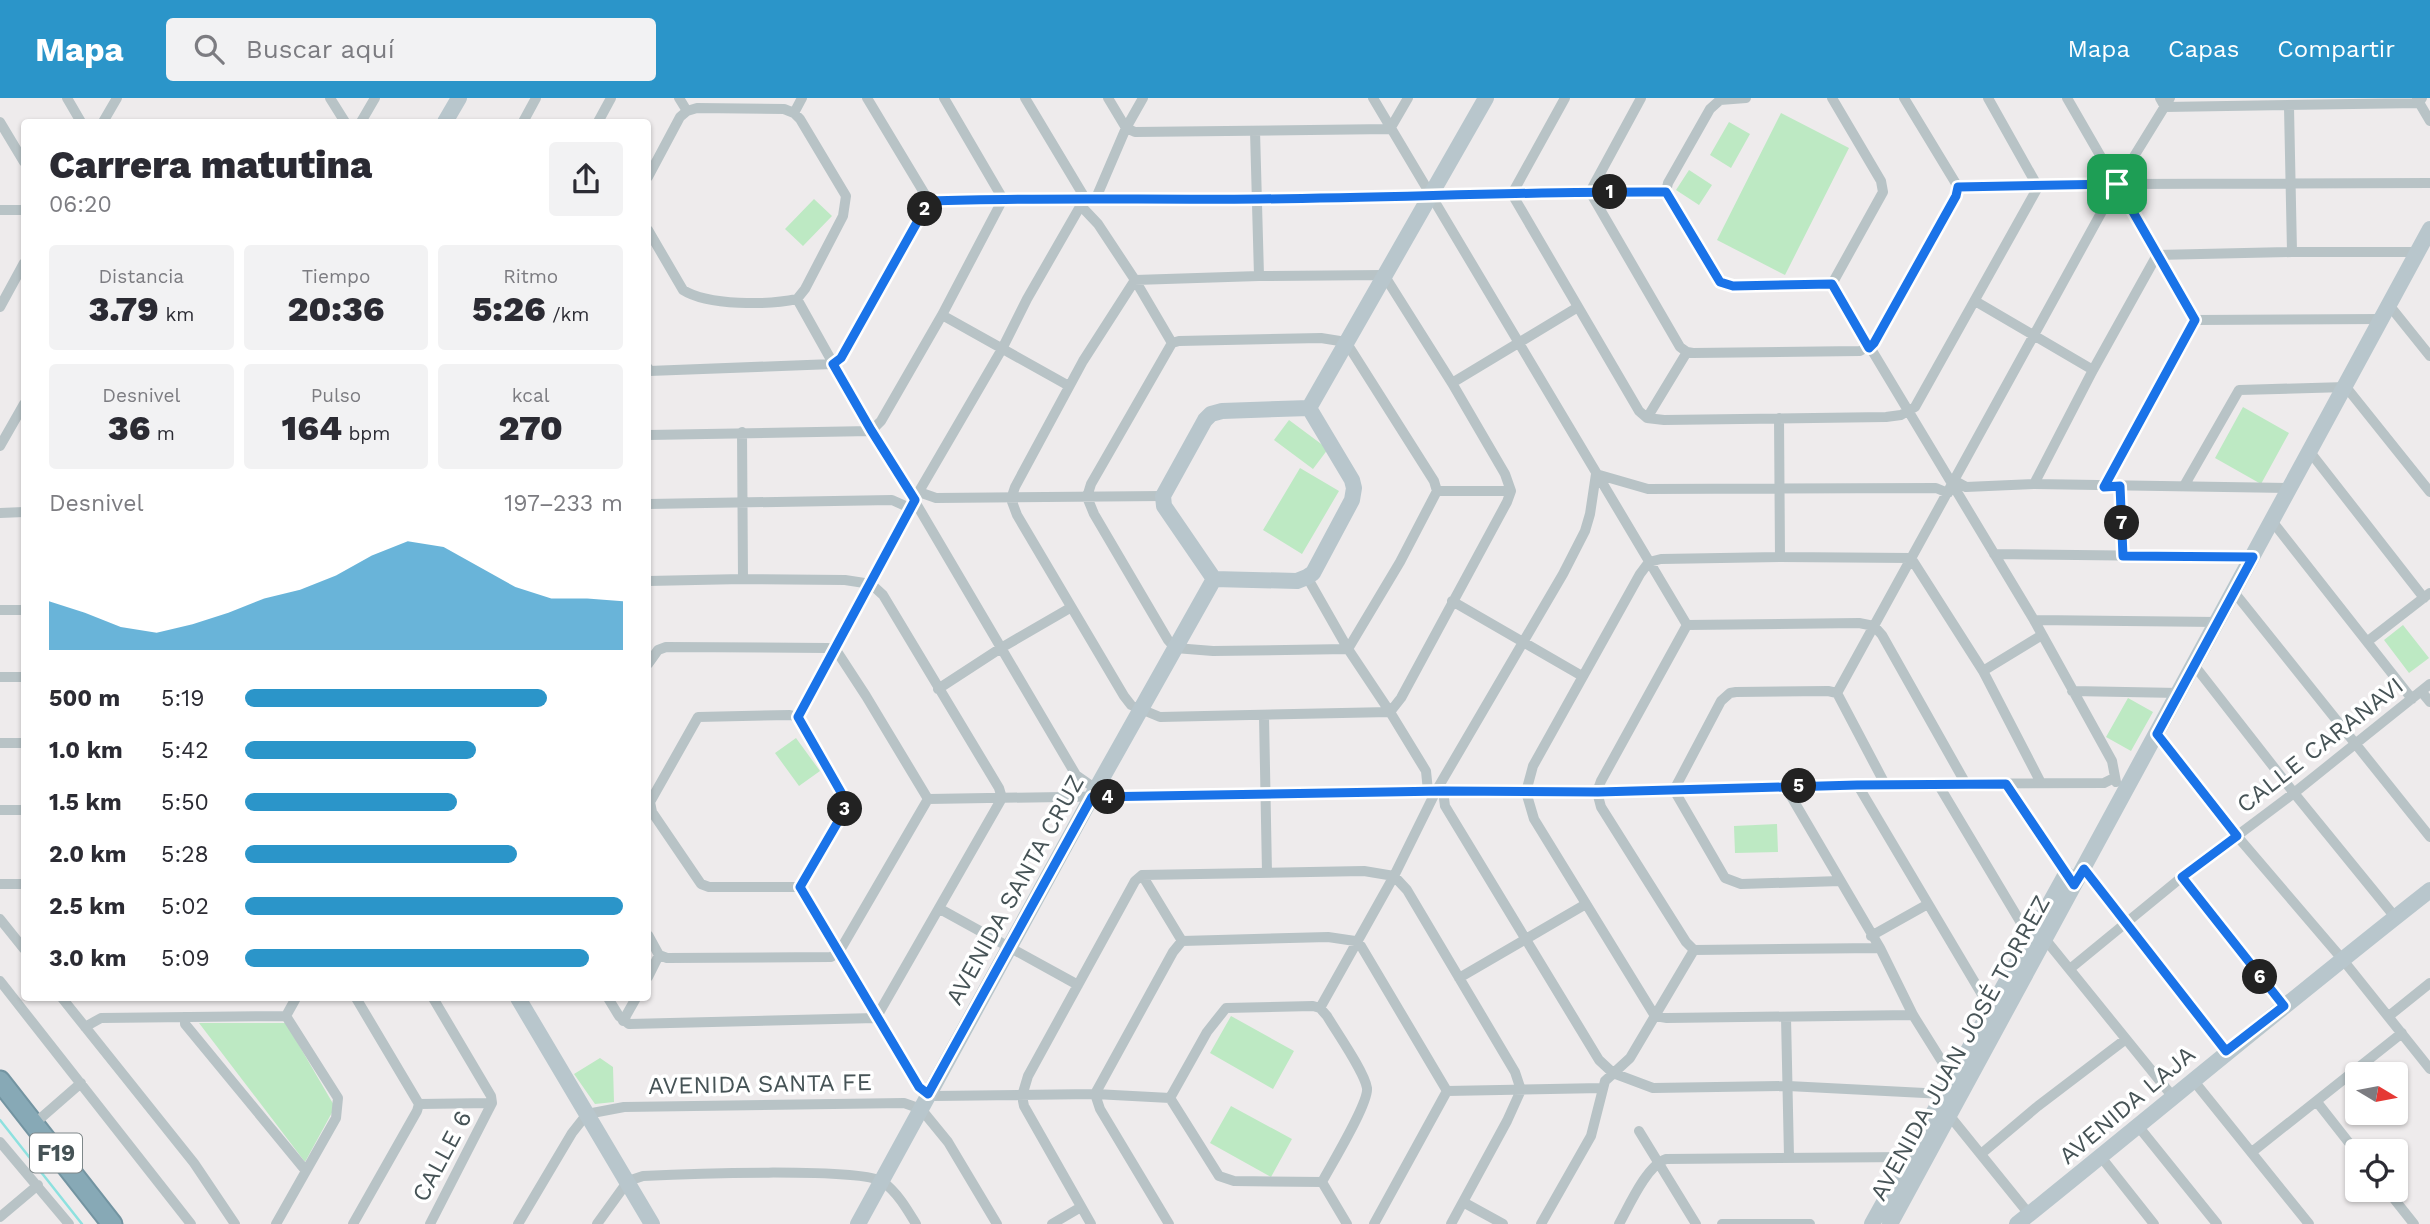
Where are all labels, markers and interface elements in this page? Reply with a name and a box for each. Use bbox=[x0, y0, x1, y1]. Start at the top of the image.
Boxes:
search box bbox=[166, 18, 656, 81]
text: Mapa bbox=[35, 30, 124, 69]
icon: search bbox=[190, 30, 228, 68]
text: Buscar aquí bbox=[246, 34, 395, 64]
text: Mapa bbox=[2067, 35, 2130, 63]
text: Capas bbox=[2168, 35, 2239, 63]
text: Compartir bbox=[2277, 35, 2395, 63]
button: share bbox=[549, 142, 623, 216]
text: Carrera matutina bbox=[49, 143, 372, 187]
pin bbox=[2087, 154, 2147, 214]
icon: arrive bbox=[2098, 165, 2136, 203]
pin: 1 bbox=[1592, 174, 1628, 210]
text: 1 bbox=[1605, 180, 1614, 203]
text: 06:20 bbox=[49, 191, 112, 218]
pin: 2 bbox=[908, 192, 942, 226]
text: 2 bbox=[919, 197, 930, 220]
text: Distancia bbox=[99, 265, 184, 288]
text: Tiempo bbox=[302, 265, 370, 288]
text: Ritmo bbox=[503, 265, 558, 288]
text: 3.79 bbox=[88, 288, 159, 330]
text: 20:36 bbox=[287, 288, 385, 330]
text: 5:26 bbox=[472, 288, 546, 330]
text: km bbox=[159, 303, 194, 326]
text: /km bbox=[546, 303, 589, 326]
text: Desnivel bbox=[102, 384, 180, 407]
text: Pulso bbox=[311, 384, 361, 407]
text: kcal bbox=[512, 384, 549, 407]
text: 36 bbox=[108, 407, 150, 449]
text: 164 bbox=[282, 407, 342, 449]
text: 270 bbox=[499, 407, 563, 449]
text: m bbox=[150, 422, 175, 445]
text: bpm bbox=[342, 422, 390, 445]
text: Desnivel bbox=[49, 490, 144, 517]
text: 197–233 m bbox=[504, 490, 623, 517]
pin: 7 bbox=[2104, 506, 2140, 540]
text: 7 bbox=[2116, 511, 2127, 534]
street label: CALLE CARANAVI bbox=[2231, 671, 2409, 819]
text: 500 m bbox=[49, 685, 120, 712]
text: 5:19 bbox=[161, 685, 204, 712]
text: 1.0 km bbox=[49, 737, 123, 764]
text: 5:42 bbox=[161, 737, 209, 764]
pin: 5 bbox=[1782, 768, 1816, 804]
street label: AVENIDA SANTA CRUZ bbox=[940, 770, 1090, 1010]
text: 5 bbox=[1793, 774, 1804, 797]
pin: 4 bbox=[1090, 780, 1126, 814]
text: 4 bbox=[1101, 785, 1114, 808]
text: 1.5 km bbox=[49, 789, 122, 816]
text: 5:50 bbox=[161, 789, 209, 816]
pin: 3 bbox=[828, 792, 862, 826]
text: 3 bbox=[839, 797, 850, 820]
text: 2.0 km bbox=[49, 841, 127, 868]
text: 5:28 bbox=[161, 841, 209, 868]
street label: AVENIDA JUAN JOSÉ TORREZ bbox=[1864, 891, 2056, 1205]
text: 2.5 km bbox=[49, 893, 125, 920]
text: 5:02 bbox=[161, 893, 209, 920]
text: 3.0 km bbox=[49, 945, 126, 972]
text: 5:09 bbox=[161, 945, 210, 972]
pin: 6 bbox=[2242, 960, 2278, 994]
text: 6 bbox=[2254, 965, 2265, 988]
street label: AVENIDA LAJA bbox=[2053, 1040, 2201, 1170]
north arrow bbox=[2345, 1062, 2408, 1125]
map controls bbox=[2345, 1062, 2408, 1202]
street label: AVENIDA SANTA FE bbox=[648, 1068, 872, 1100]
street label: CALLE 6 bbox=[406, 1106, 478, 1206]
road number: F19 bbox=[30, 1134, 82, 1172]
button: locate bbox=[2345, 1139, 2408, 1202]

